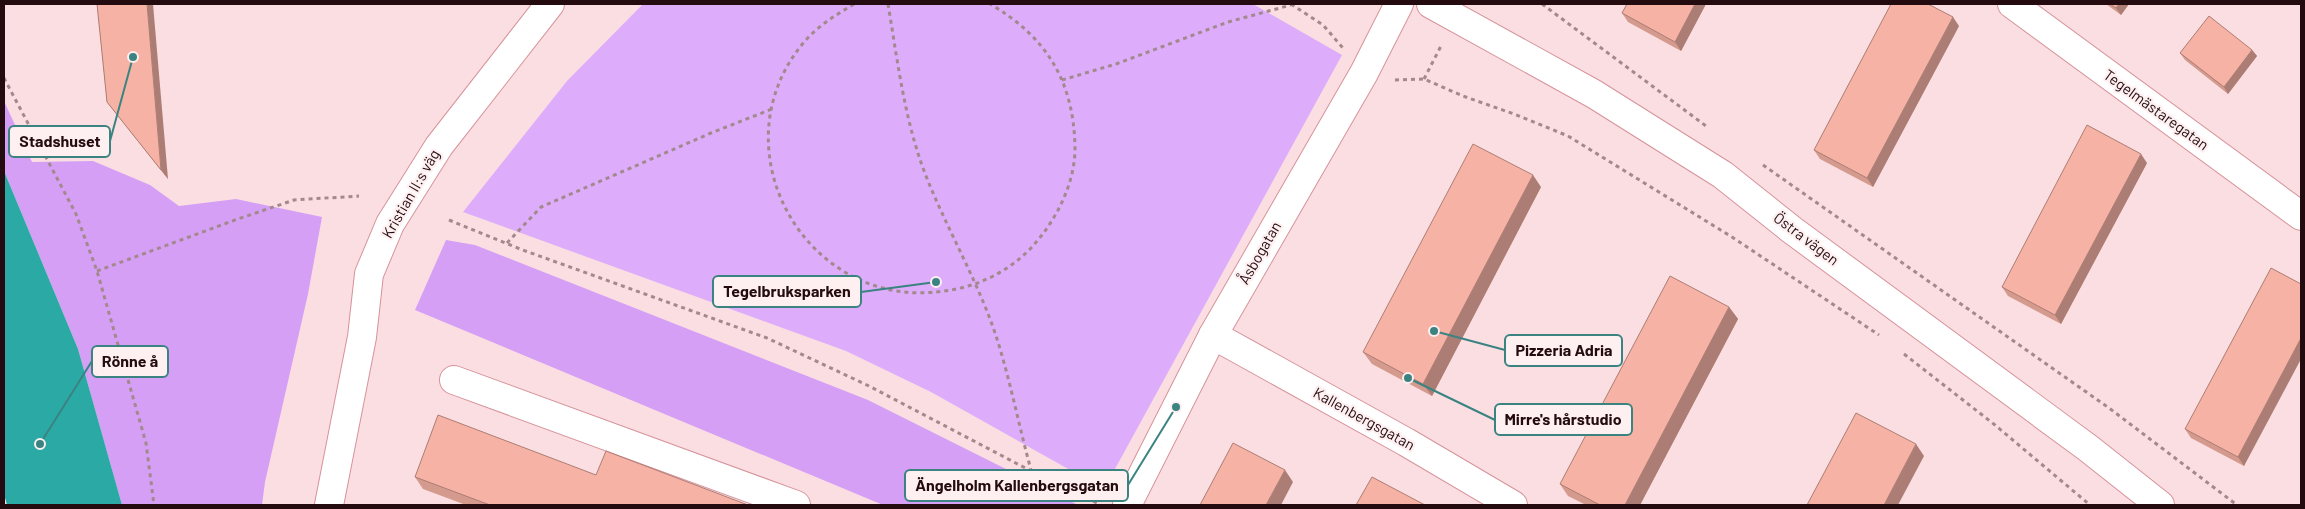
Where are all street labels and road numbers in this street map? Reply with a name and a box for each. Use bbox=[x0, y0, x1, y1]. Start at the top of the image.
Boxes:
street label: Tegelmästaregatan bbox=[2101, 65, 2213, 153]
street label: Kristian II:s väg bbox=[377, 146, 443, 241]
street label: Östra vägen bbox=[1771, 208, 1843, 269]
street label: Åsbogatan bbox=[1233, 217, 1284, 287]
street label: Kallenbergsgatan bbox=[1311, 383, 1418, 453]

